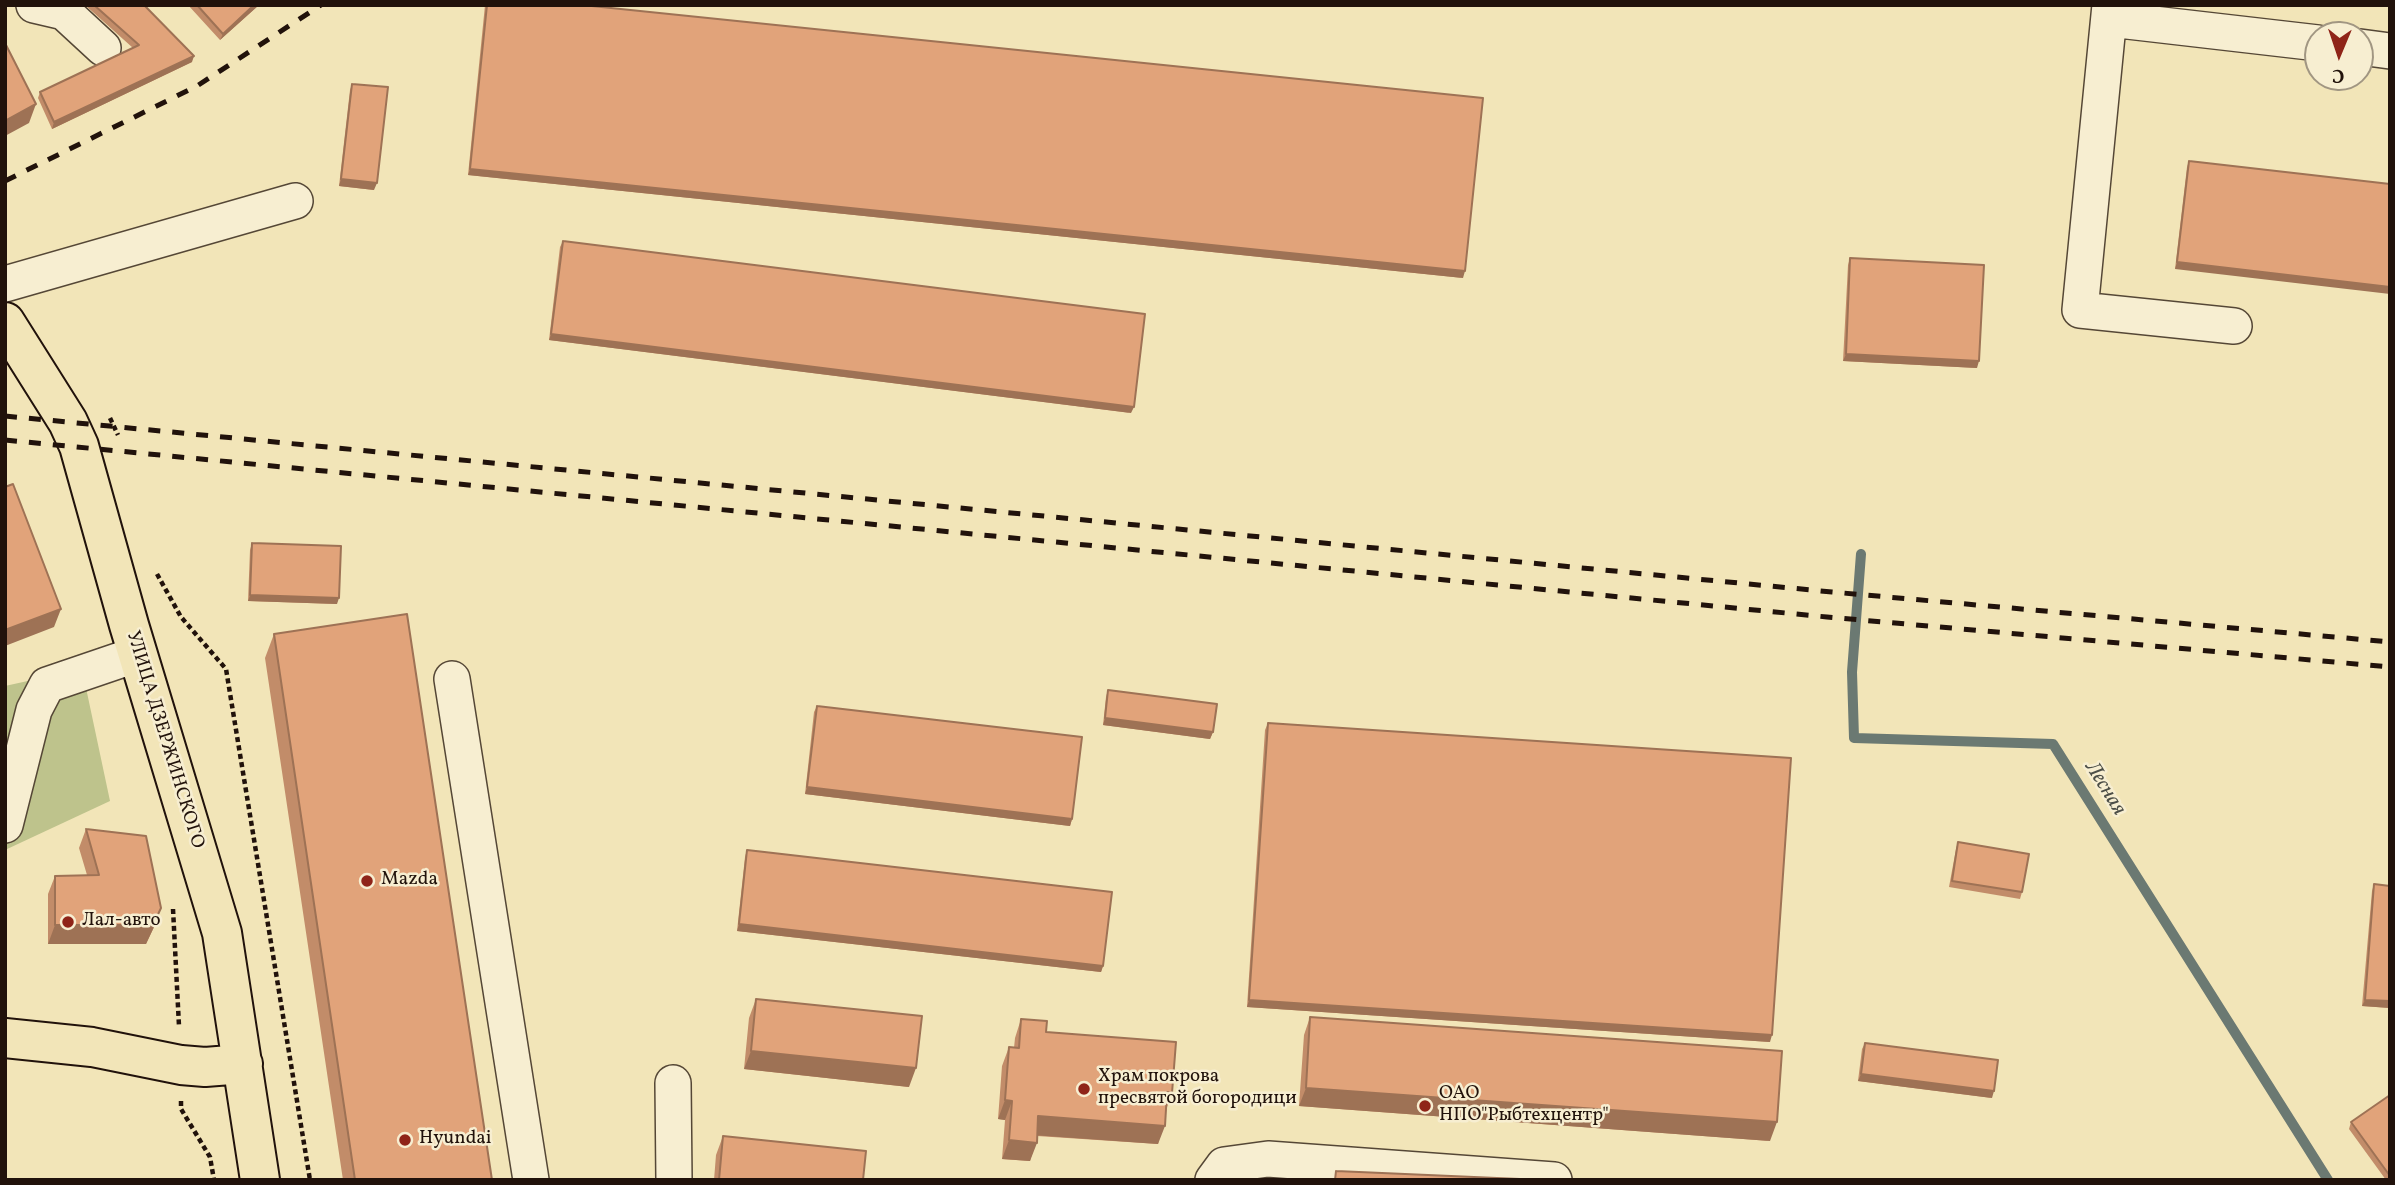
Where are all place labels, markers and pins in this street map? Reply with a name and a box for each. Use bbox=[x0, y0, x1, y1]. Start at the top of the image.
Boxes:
place label: Mazda bbox=[381, 870, 438, 892]
marker: Mazda bbox=[359, 873, 375, 889]
place label: Лал-авто bbox=[82, 911, 161, 933]
marker: Лал-авто bbox=[60, 914, 76, 930]
place label: Храм покрова пресвятой богородици bbox=[1098, 1067, 1297, 1111]
marker: Храм покрова пресвятой богородици bbox=[1076, 1081, 1092, 1097]
place label: ОАО НПО"Рыбтехцентр" bbox=[1439, 1084, 1609, 1128]
marker: ОАО НПО"Рыбтехцентр" bbox=[1417, 1098, 1433, 1114]
place label: Hyundai bbox=[419, 1129, 492, 1151]
marker: Hyundai bbox=[397, 1132, 413, 1148]

